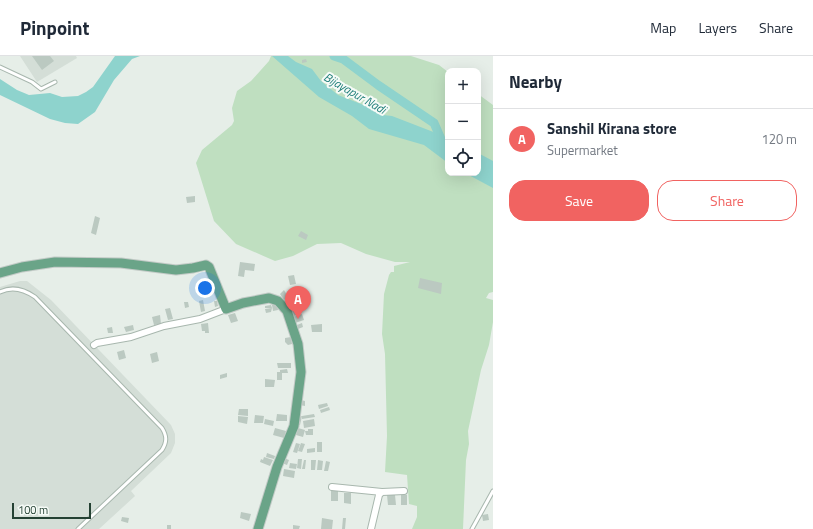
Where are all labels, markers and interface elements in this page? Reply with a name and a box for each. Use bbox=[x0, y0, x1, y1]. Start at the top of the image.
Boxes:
text: Pinpoint bbox=[20, 13, 89, 42]
text: Map bbox=[650, 17, 676, 38]
text: Layers bbox=[698, 17, 737, 38]
text: Share bbox=[759, 17, 793, 38]
water label: Bijayapur Nadi bbox=[320, 67, 391, 119]
map controls bbox=[445, 68, 481, 176]
button: + bbox=[445, 68, 481, 104]
text: Nearby bbox=[509, 69, 562, 95]
button: − bbox=[445, 104, 481, 140]
text: Sanshil Kirana store bbox=[547, 117, 677, 140]
text: A bbox=[518, 129, 526, 149]
text: 120 m bbox=[761, 129, 797, 149]
button: locate bbox=[445, 140, 481, 176]
text: Supermarket bbox=[547, 140, 618, 160]
button: Save bbox=[509, 180, 649, 221]
button: Share bbox=[657, 180, 797, 221]
your location bbox=[195, 278, 215, 298]
pin: A bbox=[285, 286, 311, 319]
scale bar bbox=[12, 501, 91, 520]
text: 100 m bbox=[18, 502, 48, 518]

